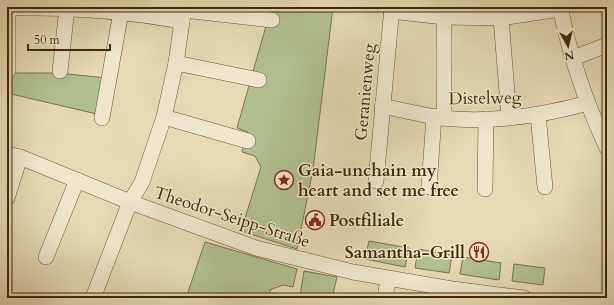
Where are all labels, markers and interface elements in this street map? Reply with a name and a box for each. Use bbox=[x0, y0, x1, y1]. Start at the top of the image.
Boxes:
scale bar bbox=[28, 26, 110, 52]
north arrow bbox=[548, 26, 588, 66]
text: 50 m bbox=[34, 32, 61, 48]
street label: Geranienweg bbox=[349, 42, 381, 142]
text: N bbox=[563, 47, 575, 64]
street label: Distelweg bbox=[449, 86, 522, 110]
place label: Gaia-unchain my heart and set me free bbox=[298, 159, 459, 202]
place icon: Gaia-unchain my heart and set me free bbox=[273, 169, 295, 191]
street label: Theodor-Seipp-Straße bbox=[151, 181, 313, 253]
public building icon: Postfiliale bbox=[304, 209, 326, 231]
place label: Postfiliale bbox=[329, 209, 404, 232]
place label: Samantha-Grill bbox=[345, 241, 465, 264]
restaurant icon: Samantha-Grill bbox=[468, 241, 490, 263]

